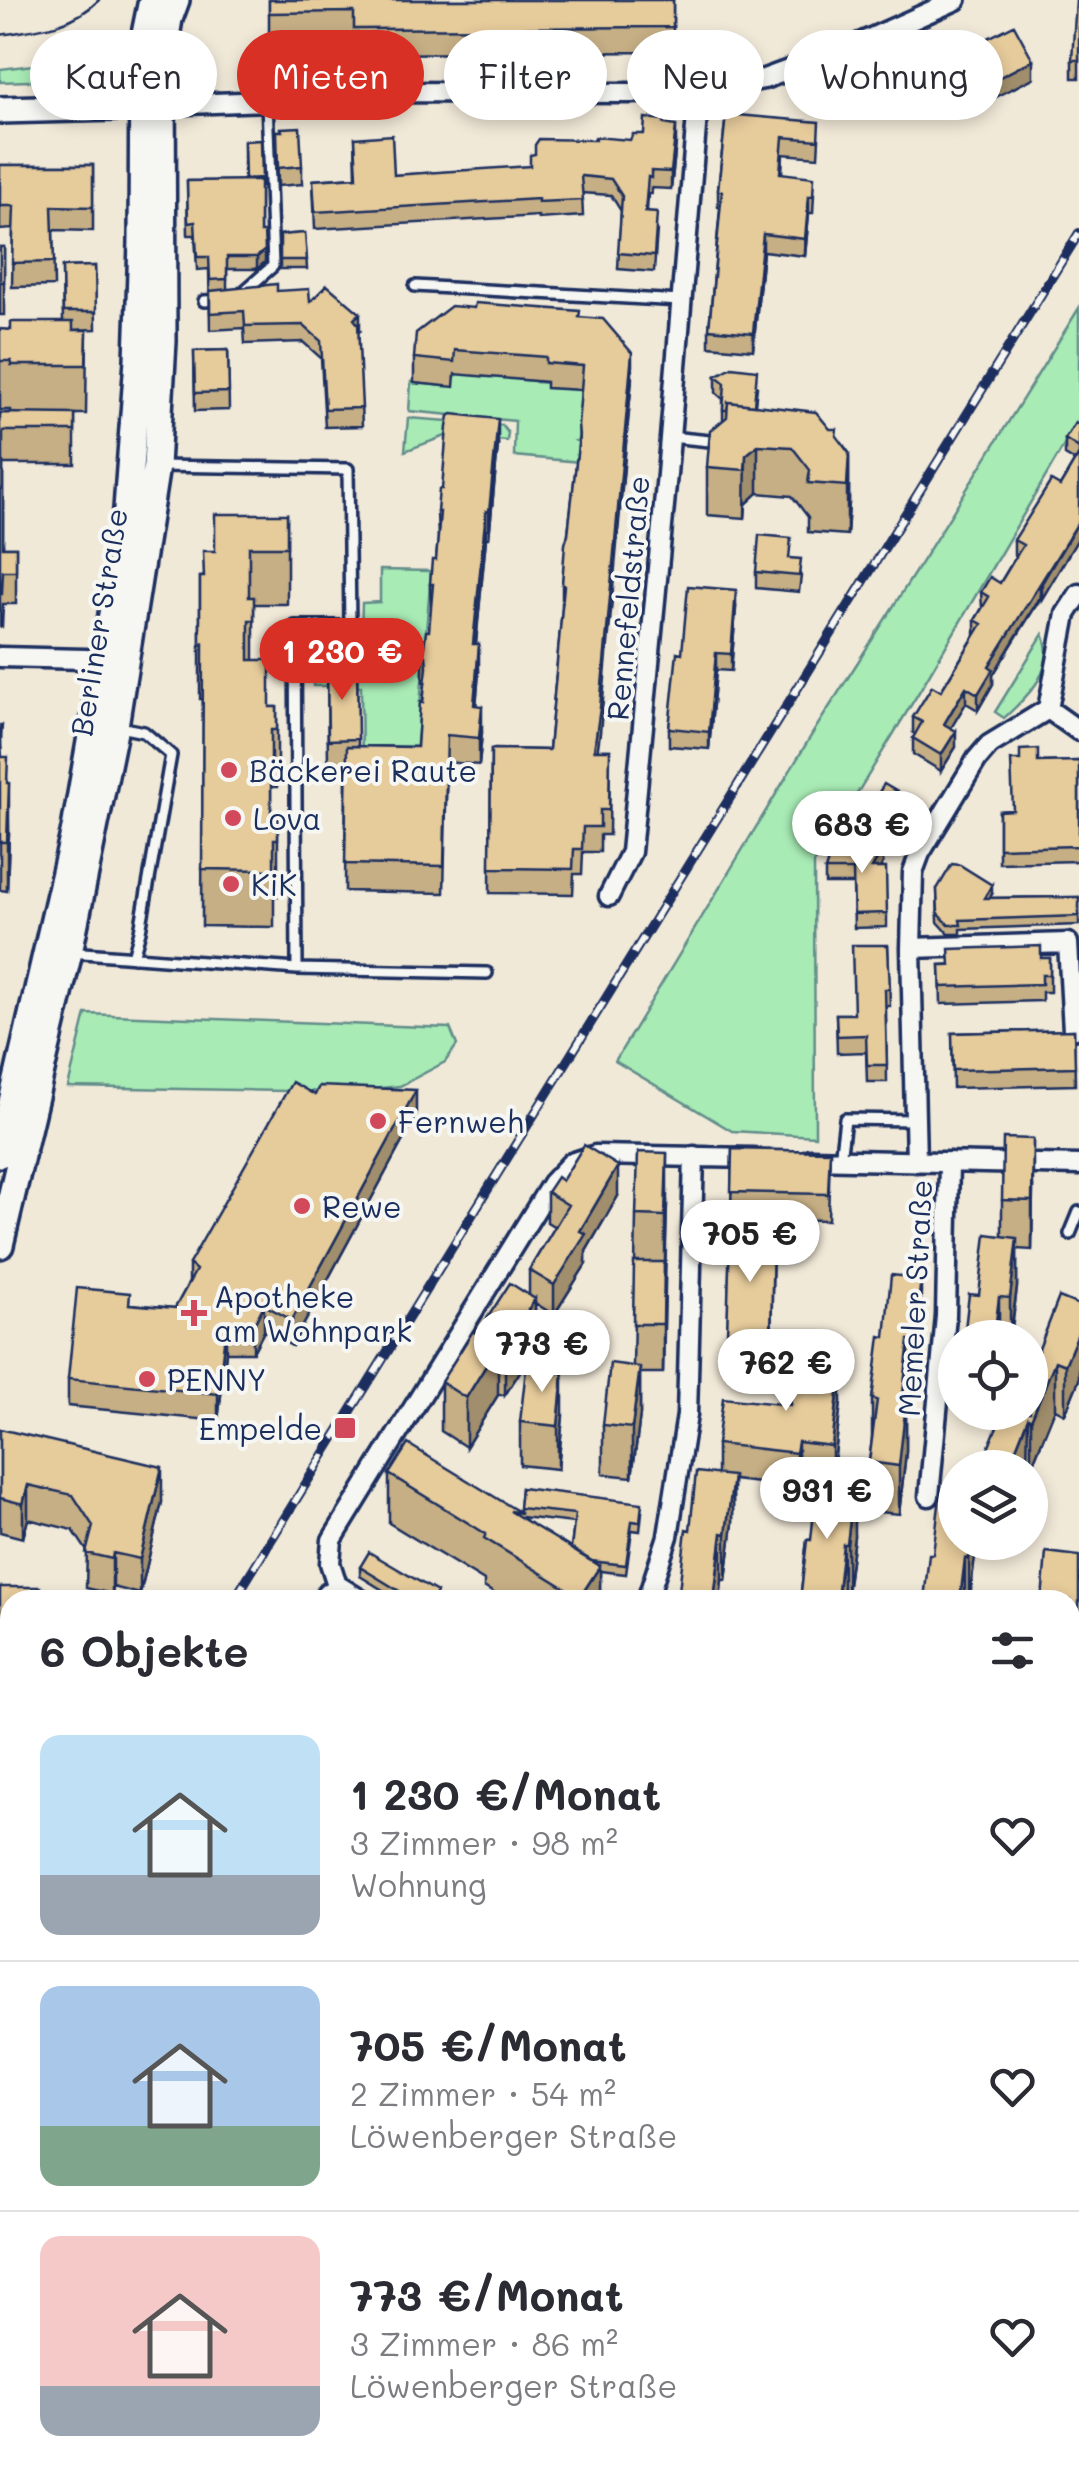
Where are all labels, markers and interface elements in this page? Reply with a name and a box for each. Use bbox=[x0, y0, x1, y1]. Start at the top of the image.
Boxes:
chip: Kaufen bbox=[30, 30, 217, 120]
chip: Mieten bbox=[237, 30, 424, 120]
chip: Filter bbox=[444, 30, 607, 120]
chip: Neu bbox=[627, 30, 764, 120]
chip: Wohnung bbox=[784, 30, 1003, 120]
street label: Rennefeldstraße bbox=[596, 474, 658, 722]
street label: Berliner Straße bbox=[60, 505, 136, 739]
pin: 1 230 € bbox=[250, 618, 434, 703]
text: 1 230 € bbox=[282, 629, 402, 671]
place label: Bäckerei Raute bbox=[249, 750, 477, 790]
marker: Bäckerei Raute bbox=[218, 759, 240, 781]
pin: 683 € bbox=[792, 791, 932, 876]
place label: Lova bbox=[253, 798, 321, 838]
text: 683 € bbox=[814, 802, 910, 844]
marker: Lova bbox=[222, 807, 244, 829]
place label: KiK bbox=[251, 864, 297, 904]
marker: KiK bbox=[220, 873, 242, 895]
place label: Fernweh bbox=[398, 1101, 524, 1141]
marker: Fernweh bbox=[367, 1110, 389, 1132]
street label: Memeler Straße bbox=[888, 1179, 940, 1417]
place label: Rewe bbox=[322, 1186, 402, 1226]
marker: Rewe bbox=[291, 1195, 313, 1217]
pin: 705 € bbox=[680, 1200, 820, 1285]
text: 705 € bbox=[703, 1211, 797, 1253]
place label: Apotheke am Wohnpark bbox=[214, 1276, 412, 1350]
marker: Apotheke am Wohnpark bbox=[183, 1302, 205, 1324]
pin: 773 € bbox=[472, 1310, 612, 1395]
map controls bbox=[938, 1320, 1048, 1560]
button: locate bbox=[938, 1320, 1048, 1430]
text: 773 € bbox=[496, 1321, 588, 1363]
pin: 762 € bbox=[716, 1329, 856, 1414]
text: 762 € bbox=[740, 1340, 832, 1382]
place label: PENNY bbox=[167, 1359, 266, 1399]
marker: PENNY bbox=[136, 1368, 158, 1390]
place label: Empelde bbox=[199, 1408, 322, 1448]
marker: Empelde bbox=[332, 1415, 358, 1441]
button: layers bbox=[938, 1450, 1048, 1560]
pin: 931 € bbox=[757, 1457, 897, 1542]
text: 931 € bbox=[782, 1468, 872, 1510]
text: 6 Objekte bbox=[40, 1623, 248, 1678]
icon: filters bbox=[985, 1623, 1040, 1678]
text: 1 230 €/Monat bbox=[350, 1766, 661, 1821]
icon: home bbox=[120, 1775, 240, 1895]
icon: heart bbox=[985, 1808, 1040, 1863]
text: 3 Zimmer · 98 m² bbox=[350, 1821, 618, 1863]
text: Wohnung bbox=[350, 1863, 487, 1905]
text: 705 €/Monat bbox=[350, 2017, 627, 2072]
icon: home bbox=[120, 2026, 240, 2146]
icon: heart bbox=[985, 2059, 1040, 2114]
text: 2 Zimmer · 54 m² bbox=[350, 2072, 616, 2114]
text: Löwenberger Straße bbox=[350, 2114, 677, 2156]
text: 773 €/Monat bbox=[350, 2267, 624, 2322]
icon: home bbox=[120, 2276, 240, 2396]
icon: heart bbox=[985, 2309, 1040, 2364]
text: 3 Zimmer · 86 m² bbox=[350, 2322, 618, 2364]
text: Löwenberger Straße bbox=[350, 2364, 677, 2406]

